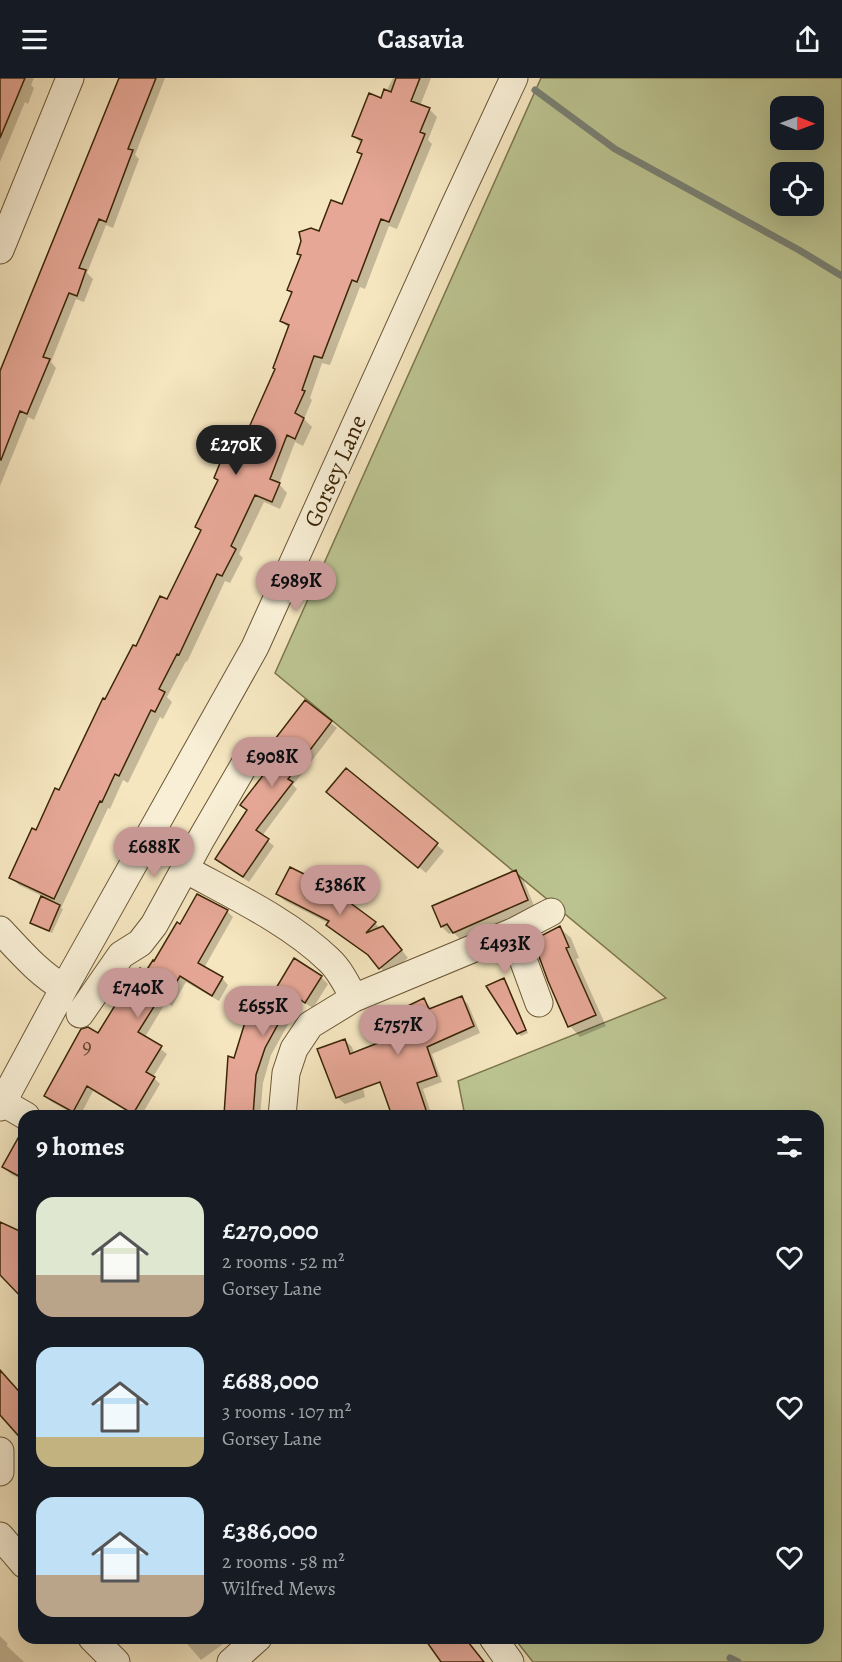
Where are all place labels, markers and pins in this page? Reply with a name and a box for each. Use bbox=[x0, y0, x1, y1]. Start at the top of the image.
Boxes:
pin: £270K bbox=[194, 425, 278, 476]
pin: £989K bbox=[254, 561, 338, 612]
pin: £908K bbox=[230, 737, 314, 788]
pin: £688K bbox=[112, 827, 196, 878]
pin: £386K bbox=[298, 865, 382, 916]
pin: £493K bbox=[463, 924, 547, 975]
pin: £740K bbox=[96, 968, 180, 1019]
pin: £655K bbox=[221, 986, 305, 1037]
pin: £757K bbox=[356, 1005, 440, 1056]

